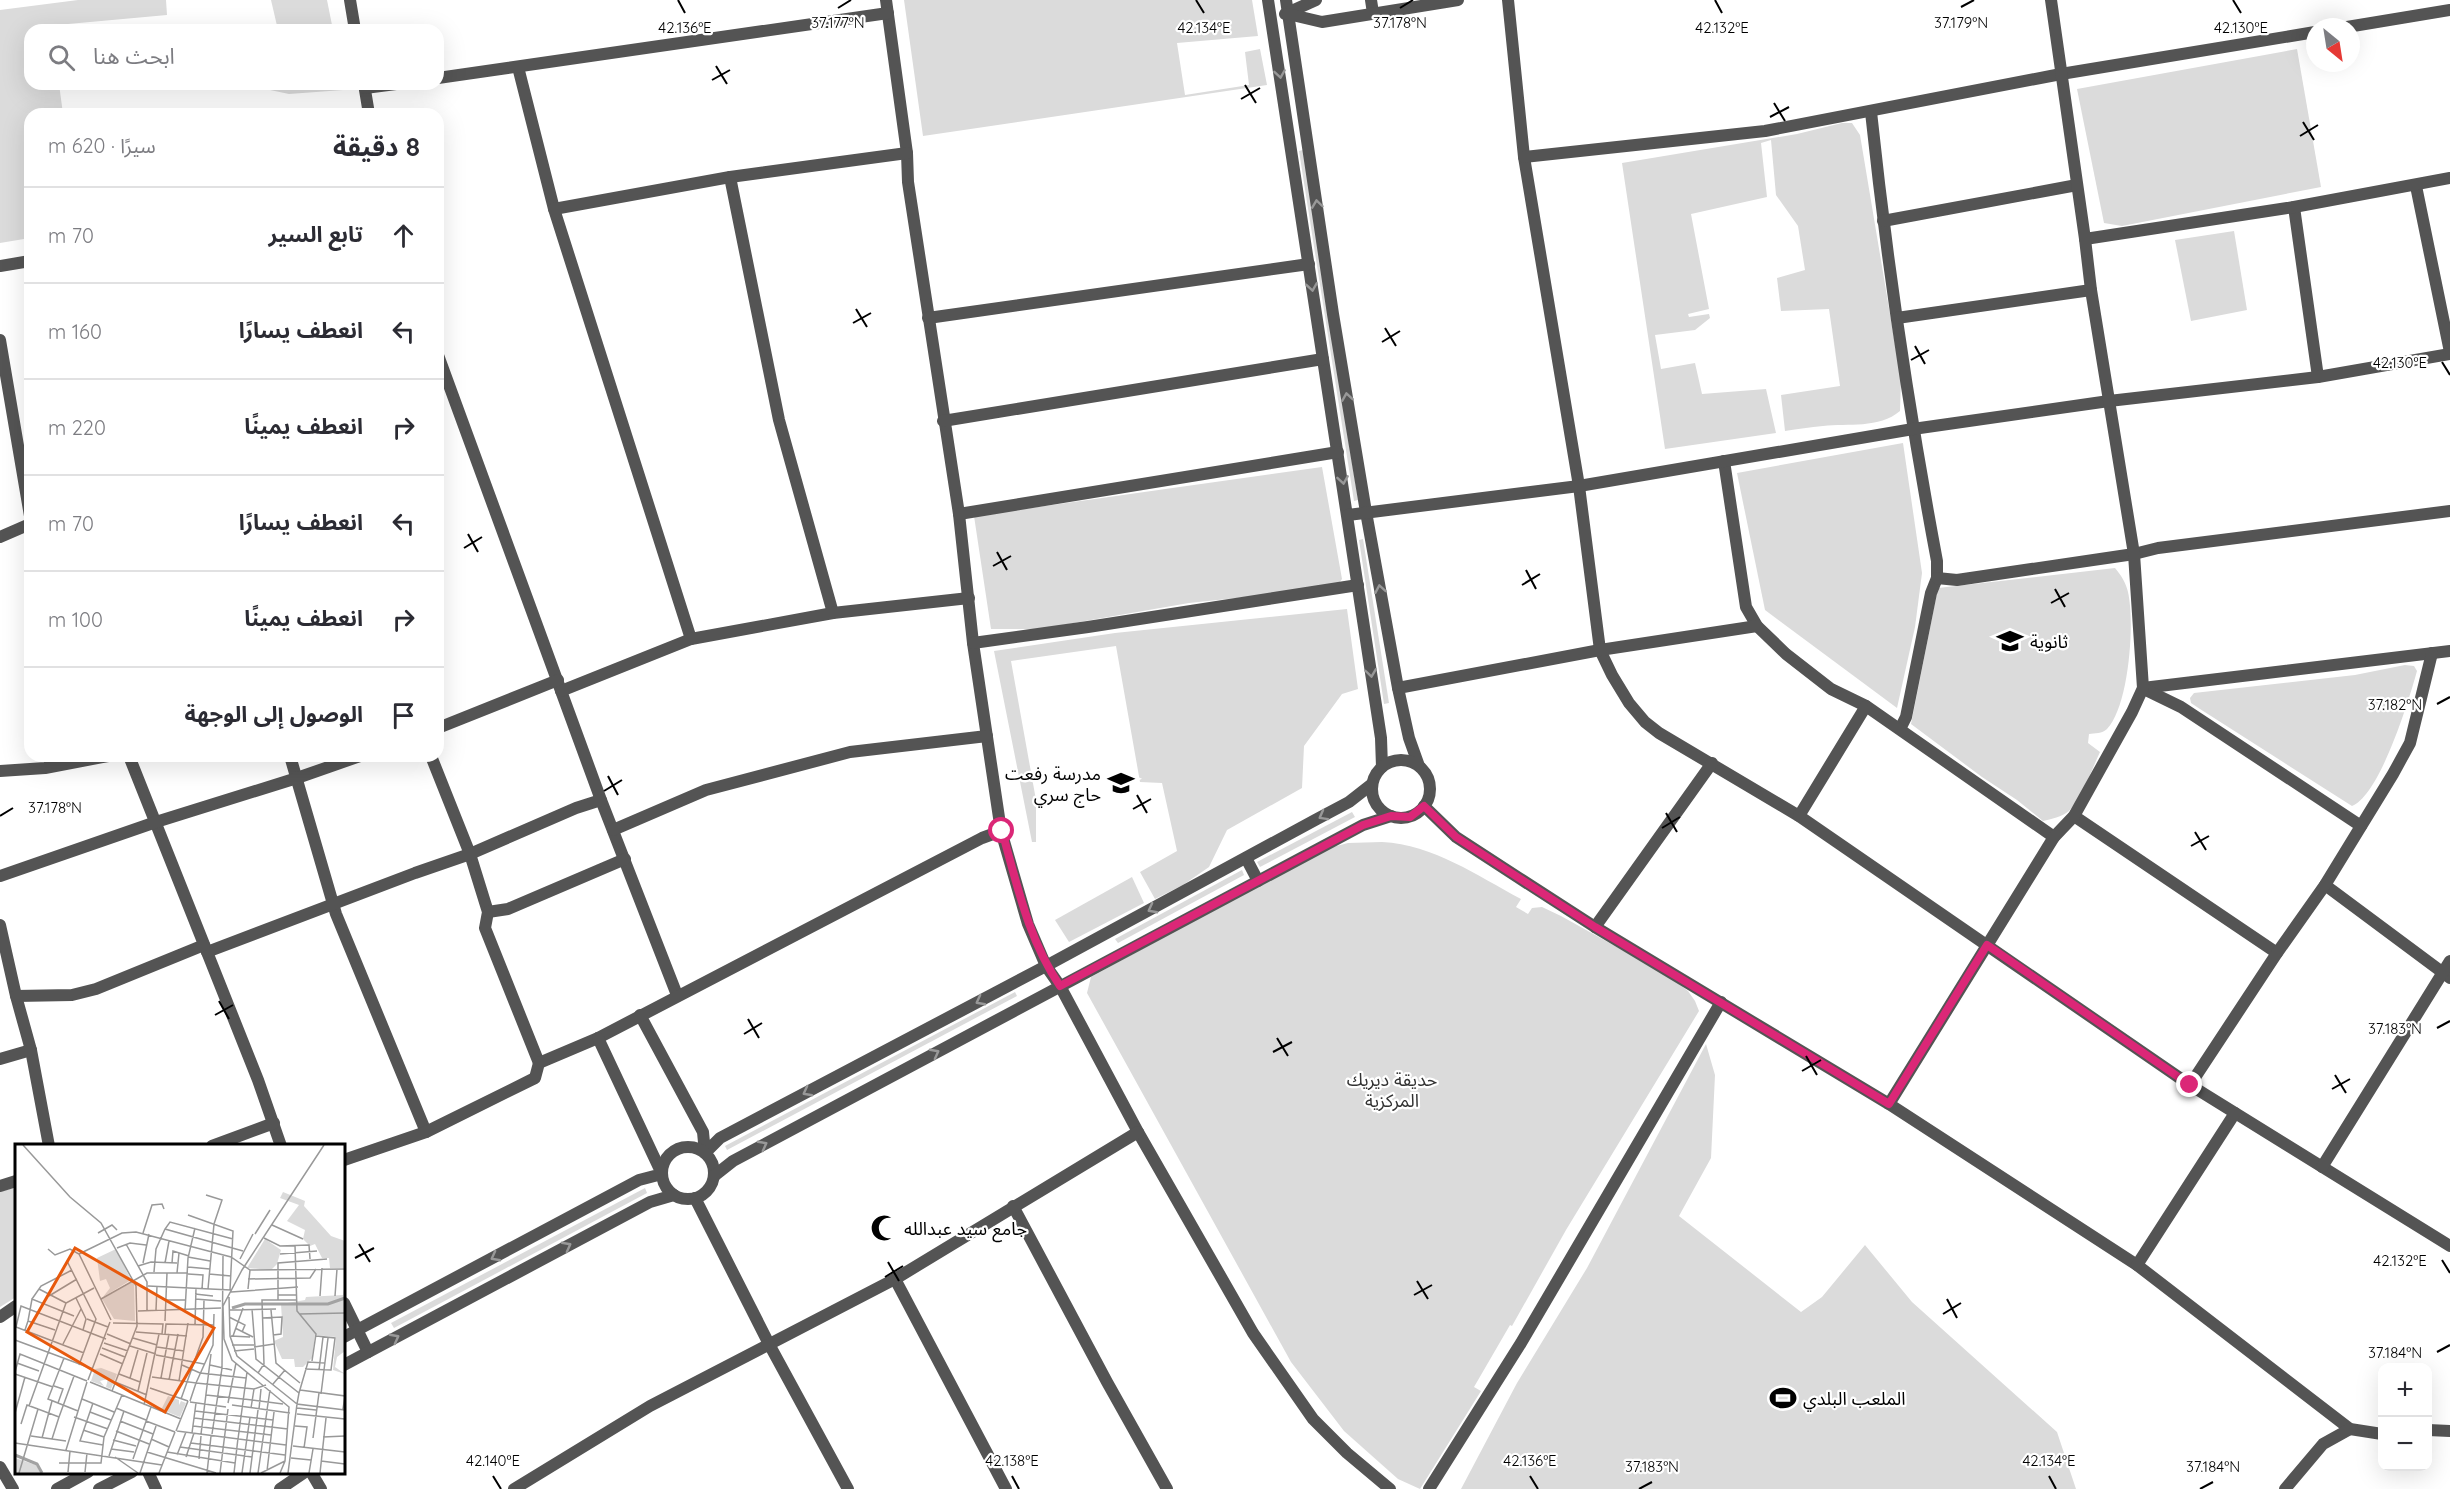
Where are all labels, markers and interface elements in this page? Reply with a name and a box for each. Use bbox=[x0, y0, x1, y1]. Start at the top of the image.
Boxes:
text: 37.177°N bbox=[811, 13, 865, 32]
text: 37.178°N bbox=[1373, 13, 1427, 32]
text: 37.179°N bbox=[1934, 13, 1988, 32]
text: 42.136°E bbox=[658, 18, 712, 37]
text: 42.134°E bbox=[1177, 18, 1231, 37]
text: 42.132°E bbox=[1695, 18, 1749, 37]
text: 42.130°E bbox=[2214, 18, 2268, 37]
north arrow bbox=[2306, 18, 2360, 72]
search box bbox=[24, 24, 444, 90]
icon: search bbox=[45, 41, 78, 74]
text: ابحث هنا bbox=[93, 42, 175, 70]
one-way arrow bbox=[1273, 69, 1285, 78]
text: 8 دقيقة bbox=[333, 130, 420, 163]
text: سيرًا · 620 m bbox=[48, 133, 156, 158]
one-way arrow bbox=[1312, 199, 1324, 209]
icon: ahead bbox=[387, 219, 420, 252]
text: تابع السير bbox=[269, 220, 363, 248]
text: 70 m bbox=[48, 223, 94, 248]
one-way arrow bbox=[1305, 282, 1318, 292]
icon: left bbox=[387, 315, 420, 348]
text: انعطف يسارًا bbox=[239, 316, 363, 344]
text: 160 m bbox=[48, 319, 102, 344]
text: 42.130°E bbox=[2373, 353, 2427, 372]
one-way arrow bbox=[1341, 392, 1354, 402]
icon: right bbox=[387, 411, 420, 444]
text: انعطف يمينًا bbox=[244, 412, 363, 440]
text: 220 m bbox=[48, 415, 106, 440]
one-way arrow bbox=[1336, 475, 1348, 484]
icon: left bbox=[387, 507, 420, 540]
text: انعطف يسارًا bbox=[239, 508, 363, 536]
text: 70 m bbox=[48, 511, 94, 536]
one-way arrow bbox=[1374, 584, 1387, 594]
icon: right bbox=[387, 603, 420, 636]
text: انعطف يمينًا bbox=[244, 604, 363, 632]
text: 100 m bbox=[48, 607, 103, 632]
school or university icon: ثانوية bbox=[1995, 626, 2025, 656]
place label: ثانوية bbox=[2030, 630, 2068, 653]
one-way arrow bbox=[1364, 668, 1376, 677]
text: 37.182°N bbox=[2368, 695, 2422, 714]
icon: arrive bbox=[387, 699, 420, 732]
text: الوصول إلى الوجهة bbox=[185, 700, 363, 728]
place label: مدرسة رفعت حاج سري bbox=[1005, 762, 1101, 808]
school or university icon: مدرسة رفعت حاج سري bbox=[1106, 768, 1136, 798]
text: 37.178°N bbox=[28, 798, 82, 817]
one-way arrow bbox=[1319, 809, 1330, 820]
route start bbox=[988, 817, 1014, 843]
one-way arrow bbox=[1148, 902, 1158, 913]
one-way arrow bbox=[976, 994, 986, 1005]
text: 37.183°N bbox=[2368, 1019, 2422, 1038]
one-way arrow bbox=[929, 1048, 940, 1060]
park label: حديقة ديريك المركزية bbox=[1347, 1068, 1437, 1112]
route end bbox=[2176, 1071, 2202, 1097]
one-way arrow bbox=[803, 1084, 814, 1096]
one-way arrow bbox=[757, 1141, 768, 1152]
inset map bbox=[15, 1144, 345, 1474]
mosque icon: جامع سيد عبدالله bbox=[869, 1213, 899, 1243]
place label: جامع سيد عبدالله bbox=[904, 1217, 1027, 1243]
one-way arrow bbox=[561, 1242, 572, 1253]
one-way arrow bbox=[490, 1250, 501, 1261]
text: 42.132°E bbox=[2373, 1251, 2427, 1270]
one-way arrow bbox=[389, 1333, 400, 1345]
text: 37.184°N bbox=[2368, 1343, 2422, 1362]
map controls bbox=[2378, 1363, 2432, 1471]
button: + bbox=[2378, 1363, 2432, 1417]
sports icon: الملعب البلدي bbox=[1768, 1383, 1798, 1413]
place label: الملعب البلدي bbox=[1803, 1387, 1906, 1412]
button: − bbox=[2378, 1417, 2432, 1471]
text: 42.140°E bbox=[466, 1451, 520, 1470]
text: 42.138°E bbox=[985, 1451, 1039, 1470]
text: 42.136°E bbox=[1503, 1451, 1557, 1470]
text: 42.134°E bbox=[2022, 1451, 2076, 1470]
text: 37.183°N bbox=[1625, 1457, 1679, 1476]
text: 37.184°N bbox=[2186, 1457, 2240, 1476]

